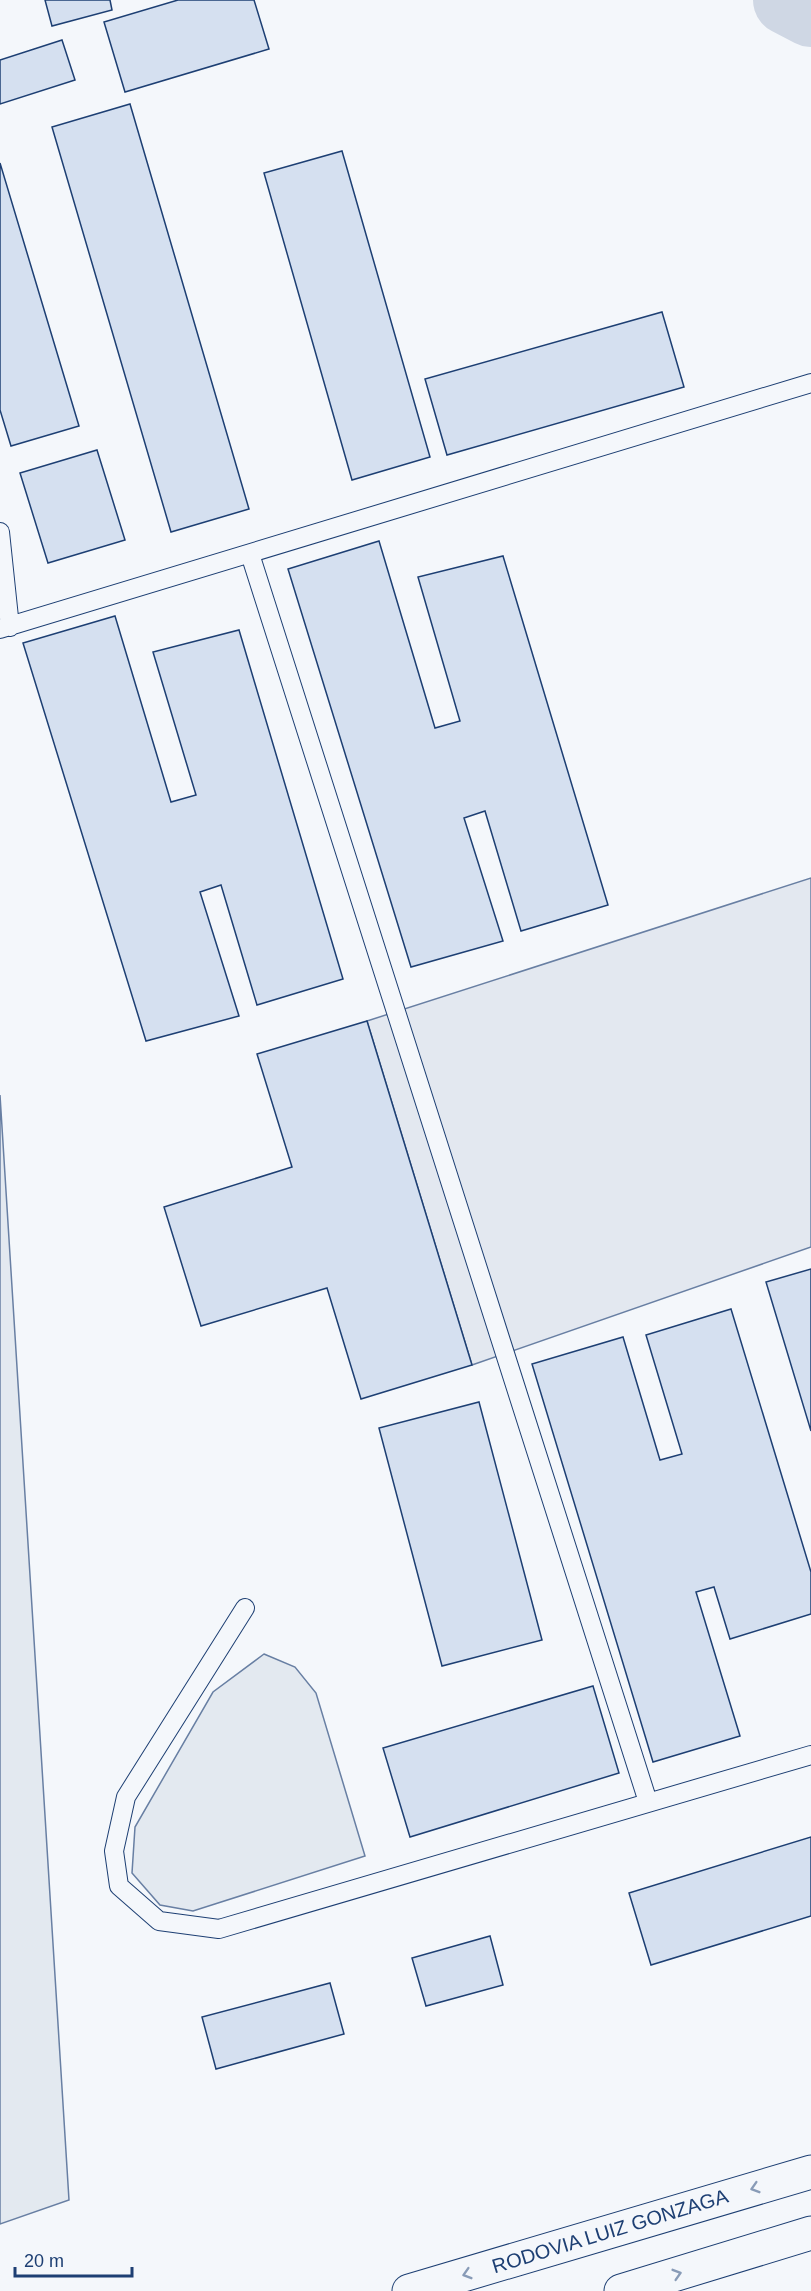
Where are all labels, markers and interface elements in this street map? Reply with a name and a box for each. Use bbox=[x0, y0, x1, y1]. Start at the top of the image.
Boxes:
one-way arrow bbox=[750, 2181, 761, 2193]
street label: RODOVIA LUIZ GONZAGA bbox=[489, 2184, 731, 2277]
scale bar bbox=[15, 2240, 132, 2278]
text: 20 m bbox=[24, 2251, 64, 2271]
one-way arrow bbox=[462, 2267, 473, 2279]
one-way arrow bbox=[671, 2269, 682, 2281]

